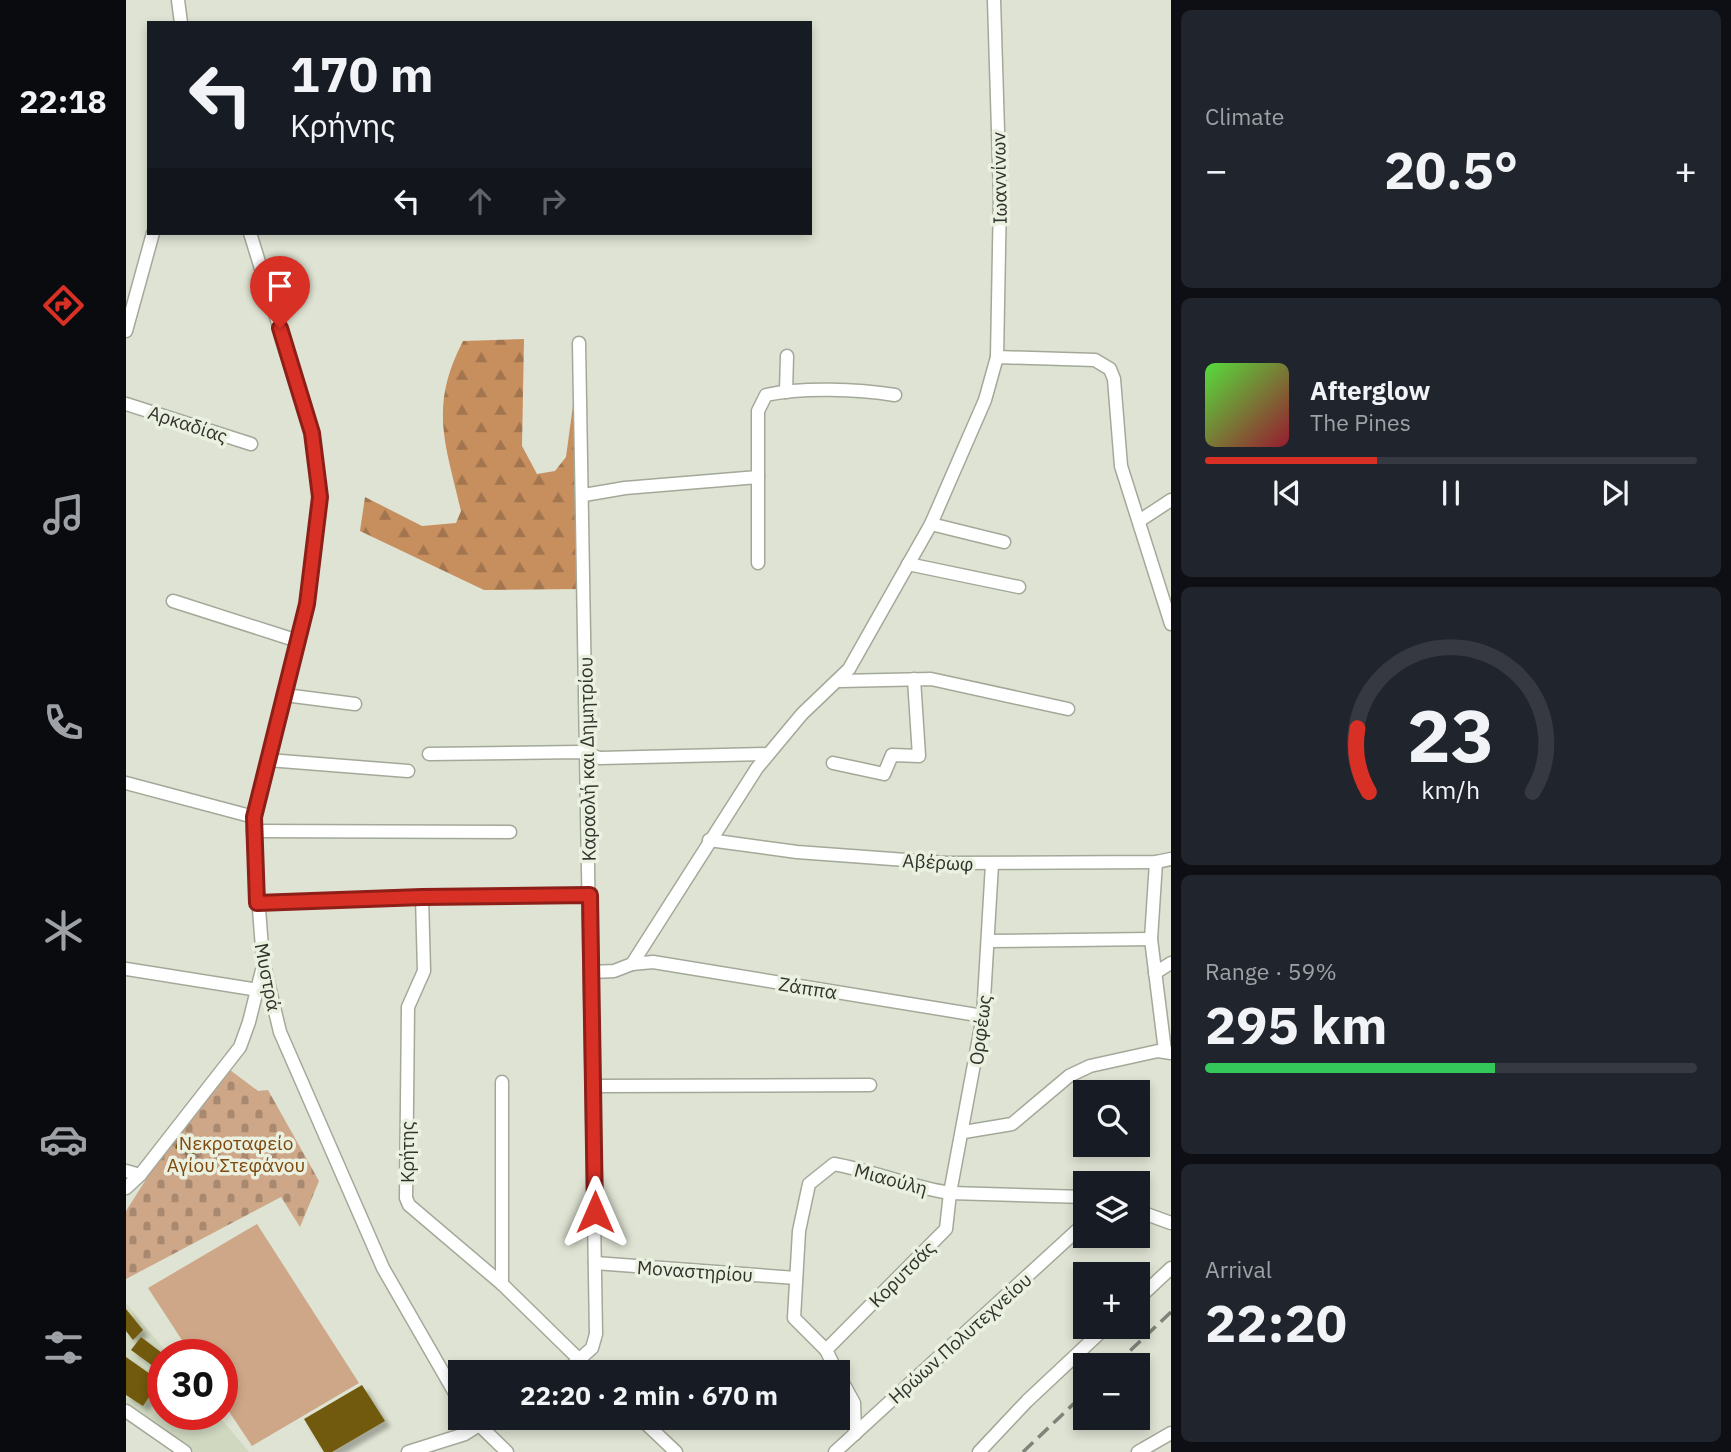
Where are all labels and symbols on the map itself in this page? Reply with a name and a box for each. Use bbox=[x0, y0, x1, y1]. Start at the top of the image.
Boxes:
street label: Ιωαννίνων bbox=[986, 131, 1012, 224]
pin bbox=[250, 256, 310, 328]
street label: Αρκαδίας bbox=[145, 400, 231, 448]
street label: Καραολή και Δημητρίου bbox=[573, 656, 601, 862]
street label: Αβέρωφ bbox=[902, 848, 974, 876]
street label: Μυστρά bbox=[250, 941, 286, 1013]
street label: Ζάππα bbox=[777, 972, 839, 1004]
street label: Ορφέως bbox=[964, 994, 996, 1066]
street label: Κρήτης bbox=[395, 1121, 419, 1183]
park label: Νεκροταφείο Αγίου Στεφάνου bbox=[167, 1131, 305, 1177]
street label: Μιαούλη bbox=[852, 1158, 930, 1200]
position arrow bbox=[558, 1175, 632, 1249]
street label: Κορυτσάς bbox=[864, 1236, 940, 1312]
street label: Μοναστηρίου bbox=[636, 1255, 754, 1287]
street label: Ηρώων Πολυτεχνείου bbox=[883, 1267, 1037, 1409]
speed limit sign: 30 bbox=[147, 1339, 238, 1430]

